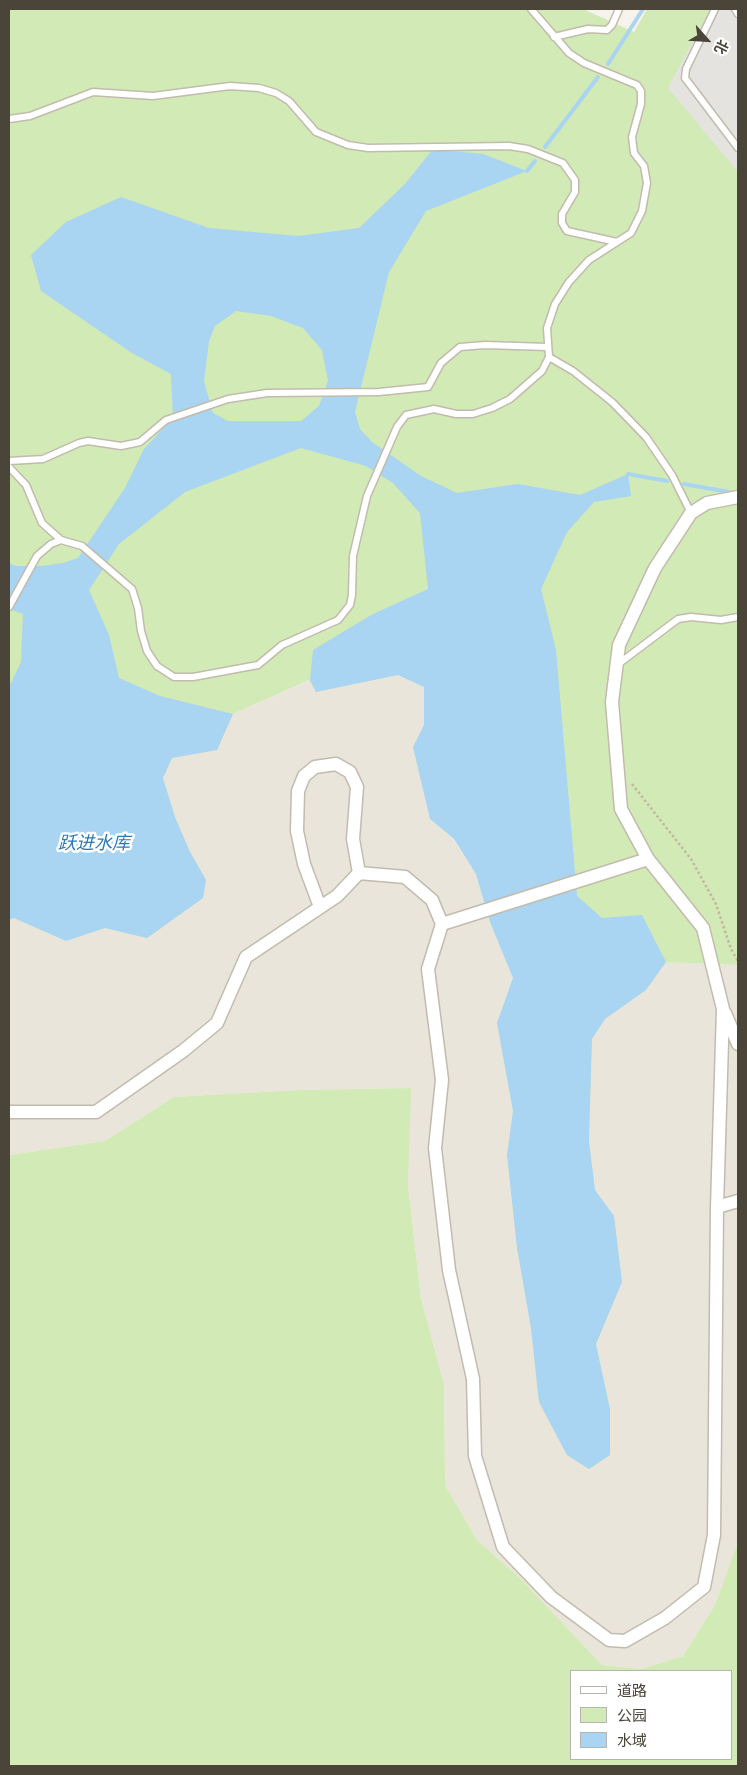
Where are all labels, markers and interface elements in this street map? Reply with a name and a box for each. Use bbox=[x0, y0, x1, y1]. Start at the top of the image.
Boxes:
north arrow bbox=[682, 15, 732, 65]
text: 北 bbox=[710, 37, 732, 57]
water label: 跃进水库 bbox=[58, 833, 130, 855]
legend bbox=[570, 1670, 732, 1760]
text: 道路 bbox=[617, 1682, 647, 1700]
text: 公园 bbox=[617, 1707, 647, 1725]
text: 水域 bbox=[617, 1732, 647, 1750]

